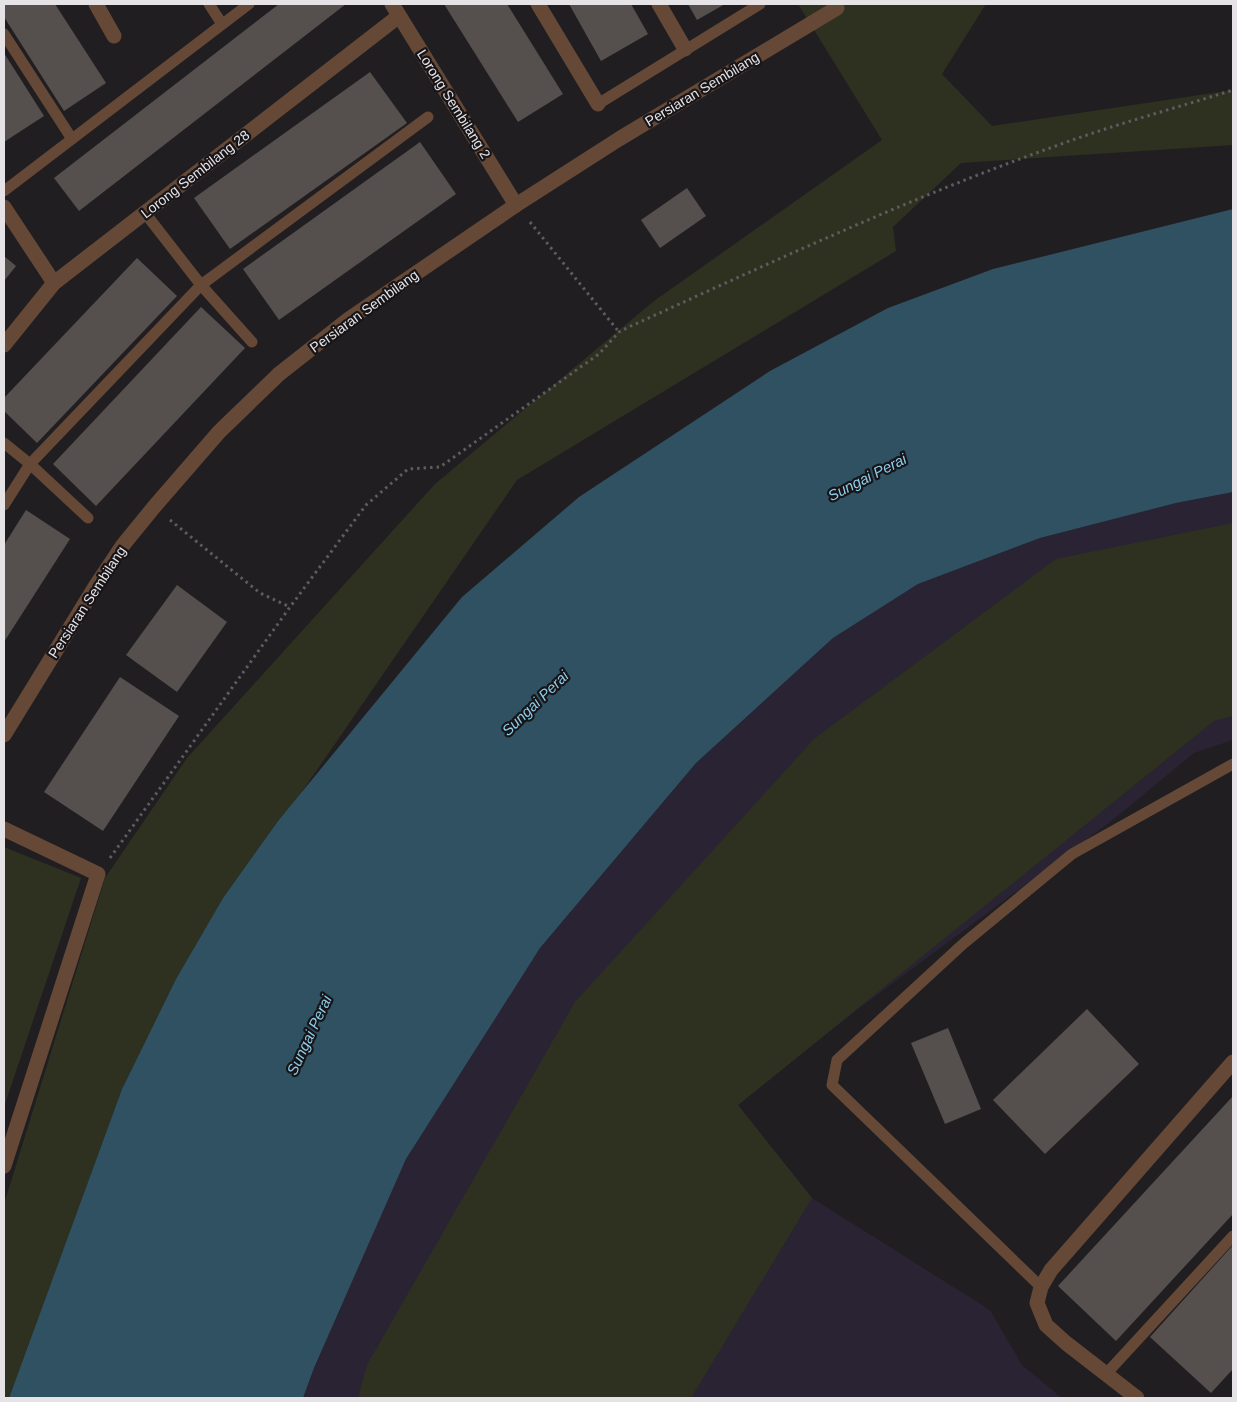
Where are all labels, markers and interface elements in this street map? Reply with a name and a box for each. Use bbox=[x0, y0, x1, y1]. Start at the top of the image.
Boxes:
street label: Lorong Sembilang 2 bbox=[414, 47, 494, 162]
street label: Persiaran Sembilang bbox=[642, 49, 762, 129]
street label: Lorong Sembilang 28 bbox=[138, 127, 253, 221]
street label: Persiaran Sembilang bbox=[307, 266, 421, 356]
water label: Sungai Perai bbox=[825, 450, 910, 504]
street label: Persiaran Sembilang bbox=[45, 543, 129, 661]
water label: Sungai Perai bbox=[498, 667, 572, 739]
water label: Sungai Perai bbox=[283, 992, 335, 1078]

